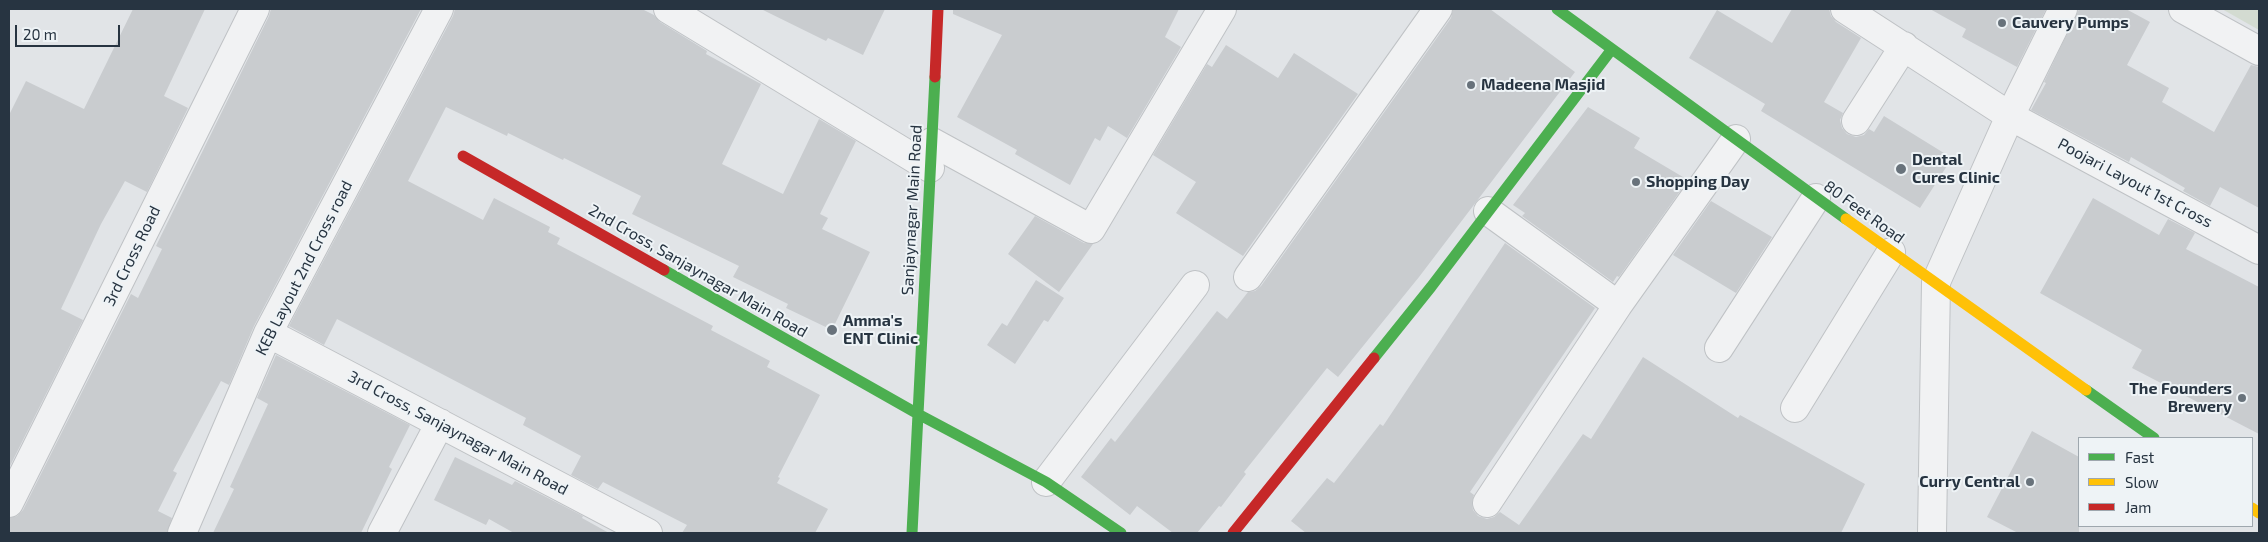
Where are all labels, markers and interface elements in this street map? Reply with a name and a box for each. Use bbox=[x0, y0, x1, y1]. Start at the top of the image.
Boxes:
place label: Cauvery Pumps bbox=[2012, 13, 2129, 33]
scale bar bbox=[18, 15, 122, 47]
marker: Cauvery Pumps bbox=[1996, 17, 2008, 29]
text: 20 m bbox=[23, 25, 57, 43]
place label: Madeena Masjid bbox=[1481, 75, 1605, 95]
marker: Madeena Masjid bbox=[1465, 79, 1477, 91]
street label: Sanjaynagar Main Road bbox=[898, 124, 926, 296]
street label: Poojari Layout 1st Cross bbox=[2054, 134, 2216, 232]
place label: Dental Cures Clinic bbox=[1912, 150, 2000, 188]
marker: Dental Cures Clinic bbox=[1894, 162, 1908, 176]
place label: Shopping Day bbox=[1646, 172, 1749, 192]
marker: Shopping Day bbox=[1630, 176, 1642, 188]
street label: 80 Feet Road bbox=[1820, 176, 1908, 248]
street label: KEB Layout 2nd Cross road bbox=[252, 177, 356, 359]
street label: 2nd Cross, Sanjaynagar Main Road bbox=[585, 200, 811, 342]
street label: 3rd Cross Road bbox=[99, 203, 165, 309]
place label: Amma's ENT Clinic bbox=[843, 311, 918, 349]
marker: Amma's ENT Clinic bbox=[825, 323, 839, 337]
street label: 3rd Cross, Sanjaynagar Main Road bbox=[345, 367, 571, 499]
place label: The Founders Brewery bbox=[2129, 379, 2232, 417]
marker: The Founders Brewery bbox=[2236, 392, 2248, 404]
legend bbox=[2078, 437, 2253, 527]
text: Fast bbox=[2125, 448, 2154, 466]
place label: Curry Central bbox=[1919, 472, 2020, 492]
text: Slow bbox=[2125, 473, 2159, 491]
marker: Curry Central bbox=[2024, 476, 2036, 488]
text: Jam bbox=[2125, 498, 2151, 516]

